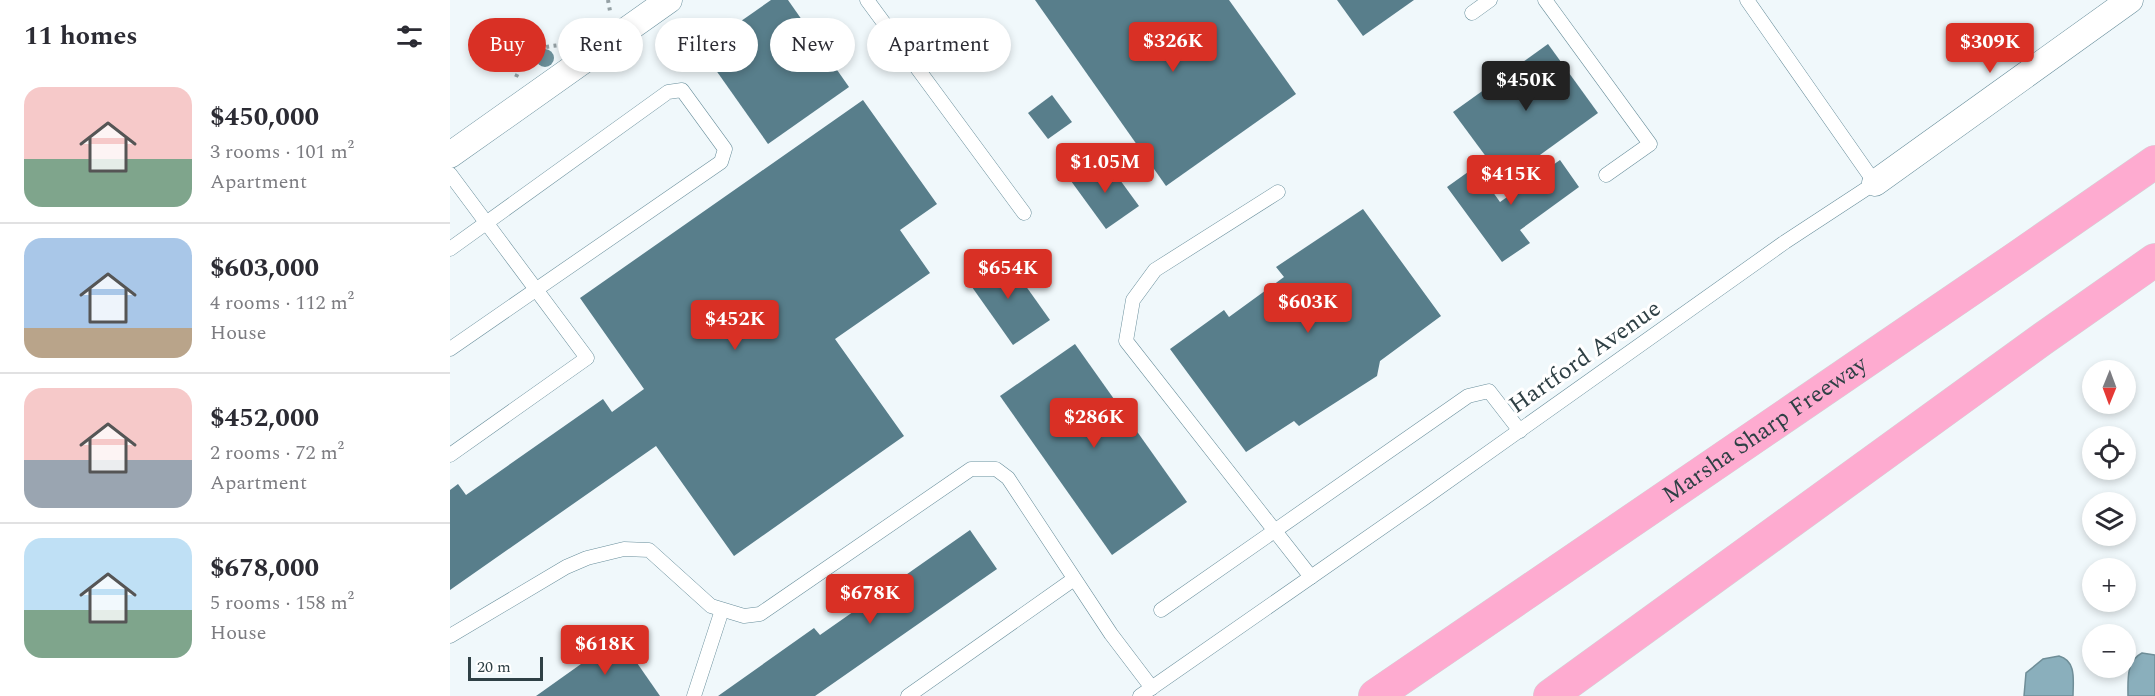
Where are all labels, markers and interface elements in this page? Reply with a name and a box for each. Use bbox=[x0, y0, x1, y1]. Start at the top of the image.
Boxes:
text: 11 homes bbox=[24, 16, 138, 56]
chip: Buy bbox=[468, 18, 546, 72]
chip: Rent bbox=[558, 18, 643, 72]
chip: Filters bbox=[655, 18, 758, 72]
chip: New bbox=[770, 18, 855, 72]
chip: Apartment bbox=[867, 18, 1011, 72]
icon: filters bbox=[393, 20, 426, 53]
pin: $326K bbox=[1131, 22, 1215, 73]
pin: $309K bbox=[1948, 23, 2032, 74]
text: $326K bbox=[1143, 26, 1203, 56]
text: $309K bbox=[1960, 27, 2020, 57]
pin: $450K bbox=[1484, 61, 1568, 112]
text: $450K bbox=[1496, 65, 1556, 95]
text: $450,000 bbox=[210, 97, 319, 137]
icon: home bbox=[72, 111, 144, 183]
text: 3 rooms · 101 m² bbox=[210, 137, 354, 167]
pin: $1.05M bbox=[1056, 143, 1154, 194]
text: $1.05M bbox=[1070, 147, 1140, 177]
pin: $415K bbox=[1469, 155, 1553, 206]
text: $415K bbox=[1481, 159, 1541, 189]
text: Apartment bbox=[210, 167, 307, 197]
text: $603,000 bbox=[210, 248, 319, 288]
pin: $654K bbox=[966, 249, 1050, 300]
text: $654K bbox=[978, 253, 1038, 283]
icon: home bbox=[72, 262, 144, 334]
pin: $603K bbox=[1266, 283, 1350, 334]
text: $603K bbox=[1278, 287, 1338, 317]
text: 4 rooms · 112 m² bbox=[210, 288, 354, 318]
street label: Hartford Avenue bbox=[1502, 291, 1668, 423]
pin: $452K bbox=[693, 300, 777, 351]
text: $452K bbox=[705, 304, 765, 334]
text: House bbox=[210, 318, 267, 348]
street label: Marsha Sharp Freeway bbox=[1655, 346, 1876, 513]
north arrow bbox=[2082, 360, 2136, 414]
map controls bbox=[2082, 360, 2136, 678]
text: $452,000 bbox=[210, 398, 319, 438]
pin: $286K bbox=[1052, 398, 1136, 449]
text: $286K bbox=[1064, 402, 1124, 432]
icon: home bbox=[72, 412, 144, 484]
button: locate bbox=[2082, 426, 2136, 480]
text: 2 rooms · 72 m² bbox=[210, 438, 344, 468]
text: Apartment bbox=[210, 468, 307, 498]
button: layers bbox=[2082, 492, 2136, 546]
text: $678,000 bbox=[210, 548, 319, 588]
button: + bbox=[2082, 558, 2136, 612]
icon: home bbox=[72, 562, 144, 634]
pin: $678K bbox=[828, 574, 912, 625]
text: $678K bbox=[840, 578, 900, 608]
text: 5 rooms · 158 m² bbox=[210, 588, 354, 618]
text: House bbox=[210, 618, 267, 648]
button: − bbox=[2082, 624, 2136, 678]
pin: $618K bbox=[563, 625, 647, 676]
text: $618K bbox=[575, 629, 635, 659]
scale bar bbox=[468, 654, 543, 682]
text: 20 m bbox=[477, 655, 511, 679]

